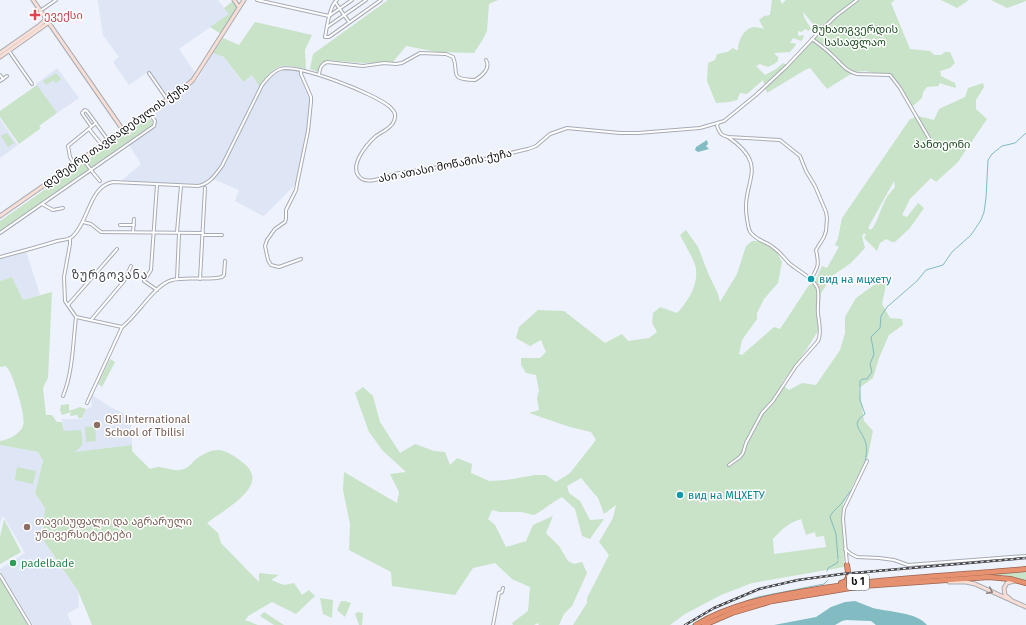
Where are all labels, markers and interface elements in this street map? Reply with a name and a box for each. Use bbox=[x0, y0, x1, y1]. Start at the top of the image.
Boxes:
marker: ევექსი bbox=[29, 9, 41, 21]
place label: ევექსი bbox=[44, 9, 83, 22]
park label: მუხათგვერდის სასაფლაო bbox=[812, 23, 899, 49]
street label: დემეტრე თავდადებულის ქუჩა bbox=[40, 79, 192, 191]
park label: პანთეონი bbox=[914, 138, 970, 151]
street label: ასი ათასი მოწამის ქუჩა bbox=[377, 147, 513, 185]
district label: ზურგოვანა bbox=[72, 268, 148, 282]
place label: вид на мцхету bbox=[819, 273, 892, 286]
marker: вид на мцхету bbox=[806, 274, 816, 284]
place label: QSI International School of Tbilisi bbox=[105, 413, 190, 439]
marker: QSI International School of Tbilisi bbox=[92, 420, 102, 430]
place label: вид на МЦХЕТУ bbox=[688, 489, 765, 502]
marker: вид на МЦХЕТУ bbox=[675, 490, 685, 500]
place label: თავისუფალი და აგრარული უნივერსიტეტები bbox=[35, 515, 192, 541]
marker: თავისუფალი და აგრარული უნივერსიტეტები bbox=[22, 522, 32, 532]
place label: padelbade bbox=[21, 557, 74, 570]
marker: padelbade bbox=[8, 558, 18, 568]
road number: ს 1 bbox=[847, 574, 869, 590]
one-way arrow bbox=[985, 586, 993, 594]

